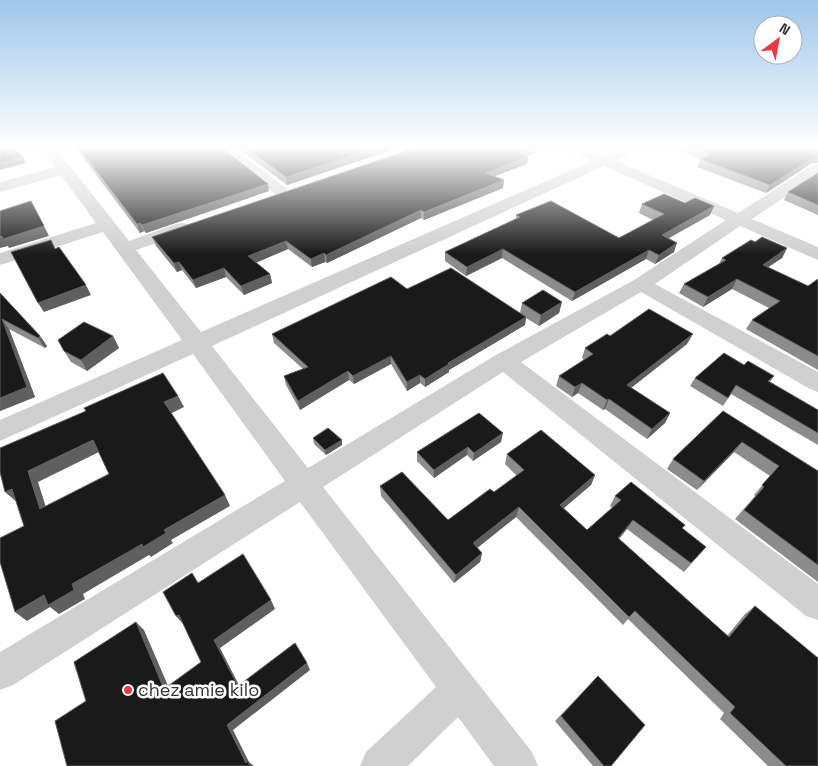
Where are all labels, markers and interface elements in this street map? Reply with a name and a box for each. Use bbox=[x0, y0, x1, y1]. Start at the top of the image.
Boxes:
north arrow bbox=[753, 15, 803, 65]
text: N bbox=[776, 19, 794, 39]
place label: chez amie kilo bbox=[138, 678, 259, 701]
marker: chez amie kilo bbox=[122, 684, 134, 696]

